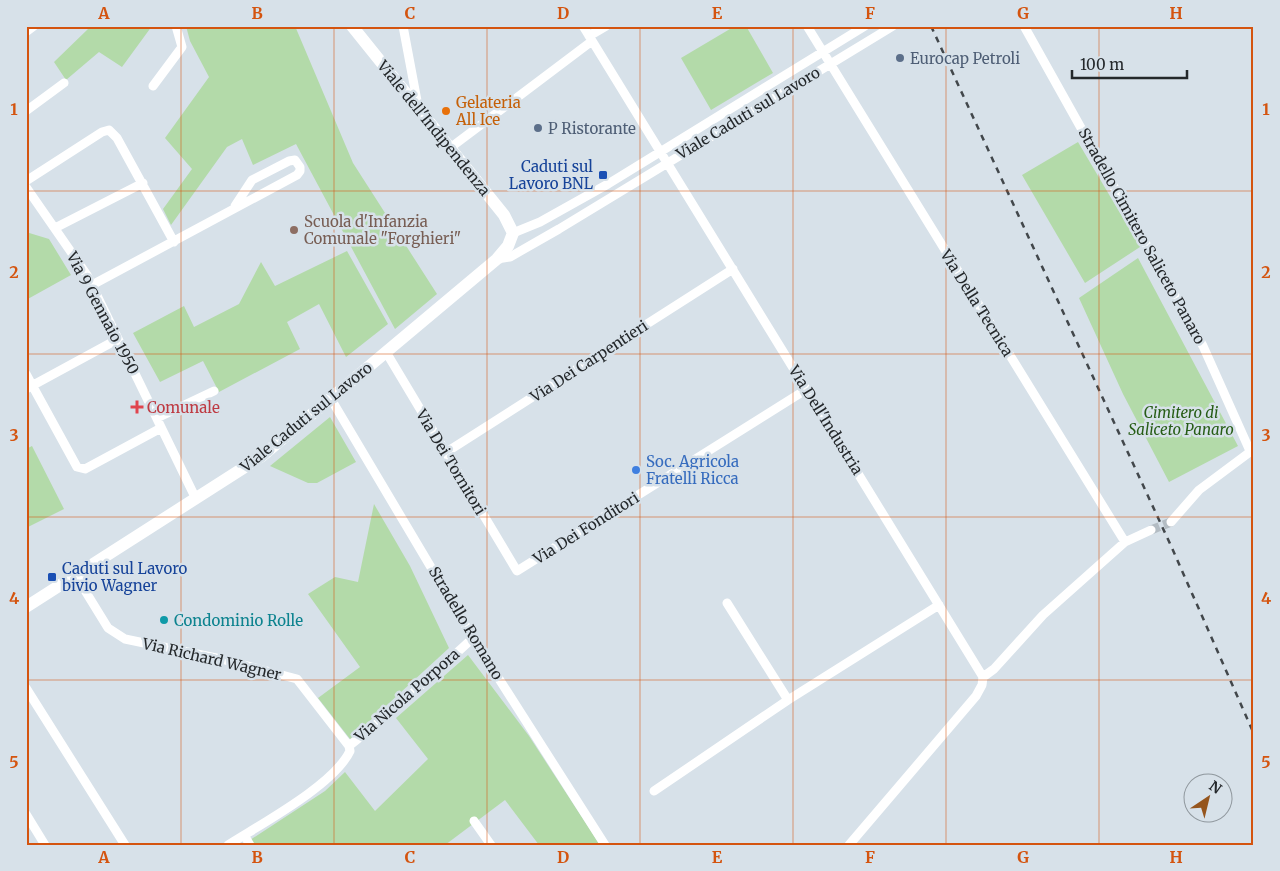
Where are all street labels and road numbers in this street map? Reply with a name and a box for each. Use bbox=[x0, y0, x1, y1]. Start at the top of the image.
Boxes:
street label: Viale dell'Indipendenza bbox=[373, 56, 494, 200]
street label: Viale Caduti sul Lavoro bbox=[672, 62, 823, 164]
street label: Stradello Cimitero Saliceto Panaro bbox=[1074, 125, 1210, 348]
street label: Via Della Tecnica bbox=[936, 245, 1018, 360]
street label: Via 9 Gennaio 1950 bbox=[62, 248, 143, 378]
street label: Via Dei Carpentieri bbox=[526, 316, 651, 407]
street label: Viale Caduti sul Lavoro bbox=[235, 358, 376, 477]
street label: Via Dell'Industria bbox=[784, 361, 867, 478]
street label: Via Dei Tornitori bbox=[411, 405, 490, 518]
street label: Via Dei Fonditori bbox=[529, 488, 642, 569]
street label: Stradello Romano bbox=[425, 563, 507, 683]
street label: Via Richard Wagner bbox=[140, 634, 284, 684]
street label: Via Nicola Porpora bbox=[350, 644, 463, 746]

